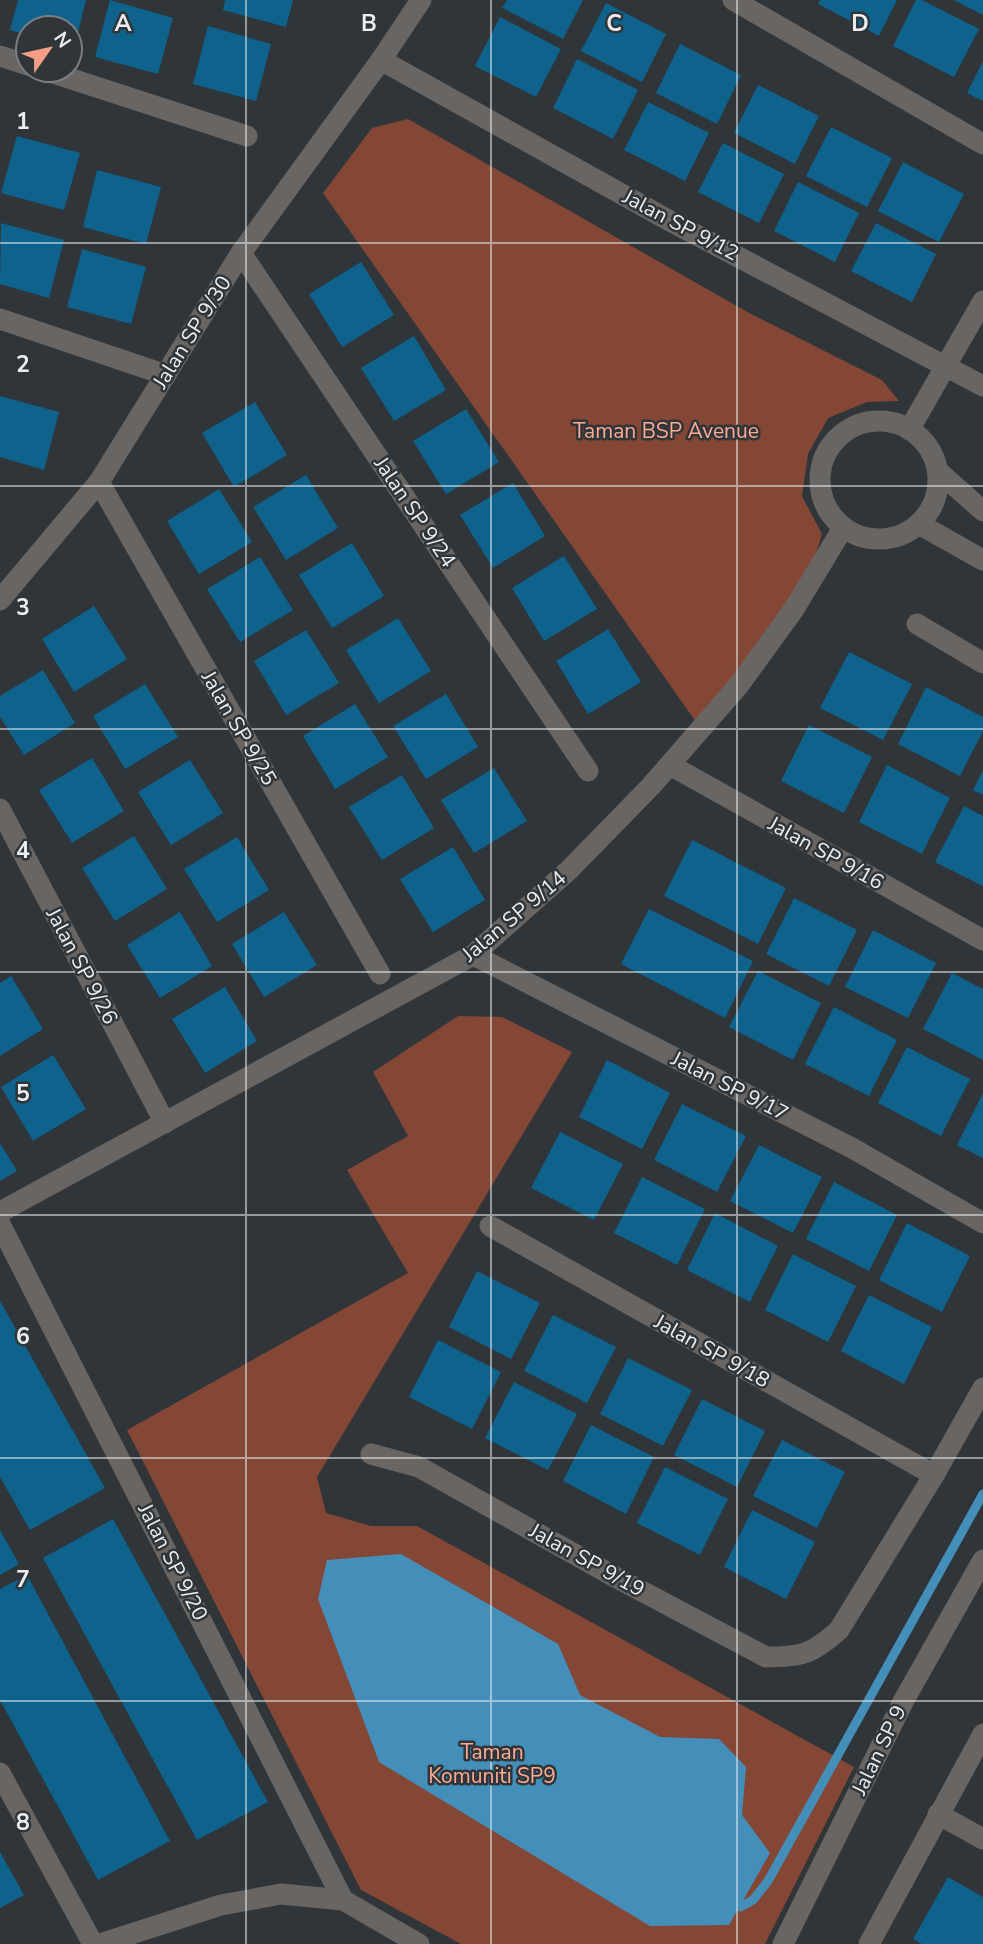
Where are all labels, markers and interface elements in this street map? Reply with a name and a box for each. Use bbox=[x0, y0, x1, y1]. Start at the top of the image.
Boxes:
text: A bbox=[114, 8, 132, 39]
text: B bbox=[361, 8, 377, 39]
text: C bbox=[606, 8, 622, 39]
text: D bbox=[851, 8, 869, 39]
north arrow bbox=[14, 14, 84, 84]
text: N bbox=[48, 27, 77, 53]
text: 1 bbox=[16, 106, 30, 137]
street label: Jalan SP 9/12 bbox=[617, 182, 744, 267]
street label: Jalan SP 9/30 bbox=[146, 270, 238, 395]
text: 2 bbox=[16, 349, 30, 380]
park label: Taman BSP Avenue bbox=[573, 417, 759, 445]
street label: Jalan SP 9/24 bbox=[367, 450, 462, 573]
text: 3 bbox=[16, 592, 30, 623]
street label: Jalan SP 9/25 bbox=[194, 665, 283, 790]
street label: Jalan SP 9/16 bbox=[762, 809, 889, 896]
text: 4 bbox=[16, 835, 30, 866]
street label: Jalan SP 9/14 bbox=[455, 864, 572, 968]
street label: Jalan SP 9/26 bbox=[39, 902, 124, 1029]
street label: Jalan SP 9/17 bbox=[666, 1044, 793, 1128]
text: 5 bbox=[16, 1078, 30, 1109]
street label: Jalan SP 9/18 bbox=[648, 1307, 775, 1394]
text: 6 bbox=[16, 1321, 30, 1352]
street label: Jalan SP 9/20 bbox=[131, 1498, 215, 1625]
street label: Jalan SP 9/19 bbox=[523, 1516, 650, 1603]
text: 7 bbox=[16, 1564, 30, 1595]
street label: Jalan SP 9 bbox=[845, 1700, 913, 1801]
park label: Taman Komuniti SP9 bbox=[428, 1738, 556, 1790]
text: 8 bbox=[16, 1807, 30, 1838]

